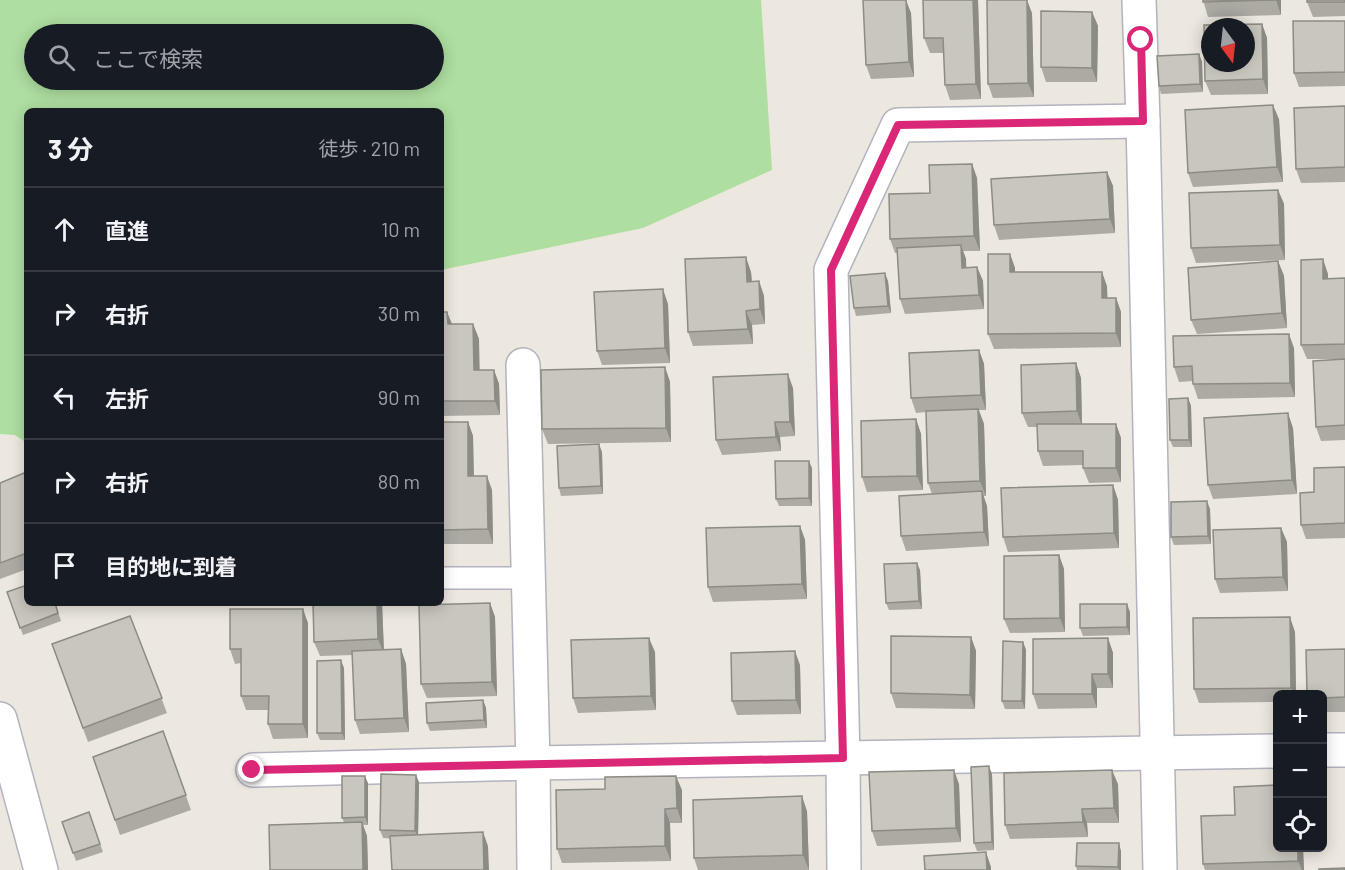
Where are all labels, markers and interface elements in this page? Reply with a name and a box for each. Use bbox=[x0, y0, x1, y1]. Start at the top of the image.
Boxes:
north arrow bbox=[1201, 18, 1255, 72]
search box bbox=[24, 24, 444, 90]
route start bbox=[1127, 26, 1153, 52]
icon: search bbox=[45, 41, 78, 74]
text: ここで検索 bbox=[93, 45, 203, 71]
text: 3 分 bbox=[48, 133, 93, 164]
text: 徒歩 · 210 m bbox=[319, 136, 420, 160]
icon: ahead bbox=[48, 213, 81, 246]
text: 直進 bbox=[105, 217, 149, 243]
text: 10 m bbox=[381, 217, 420, 241]
icon: right bbox=[48, 297, 81, 330]
text: 右折 bbox=[105, 301, 149, 327]
text: 30 m bbox=[378, 301, 420, 325]
icon: left bbox=[48, 381, 81, 414]
text: 左折 bbox=[105, 385, 149, 411]
text: 90 m bbox=[378, 385, 420, 409]
icon: right bbox=[48, 465, 81, 498]
text: 右折 bbox=[105, 469, 149, 495]
text: 80 m bbox=[378, 469, 420, 493]
icon: arrive bbox=[48, 549, 81, 582]
text: 目的地に到着 bbox=[105, 553, 237, 579]
map controls bbox=[1273, 690, 1327, 852]
button: + bbox=[1273, 690, 1327, 744]
button: − bbox=[1273, 744, 1327, 798]
route end bbox=[238, 756, 264, 782]
button: locate bbox=[1273, 798, 1327, 852]

